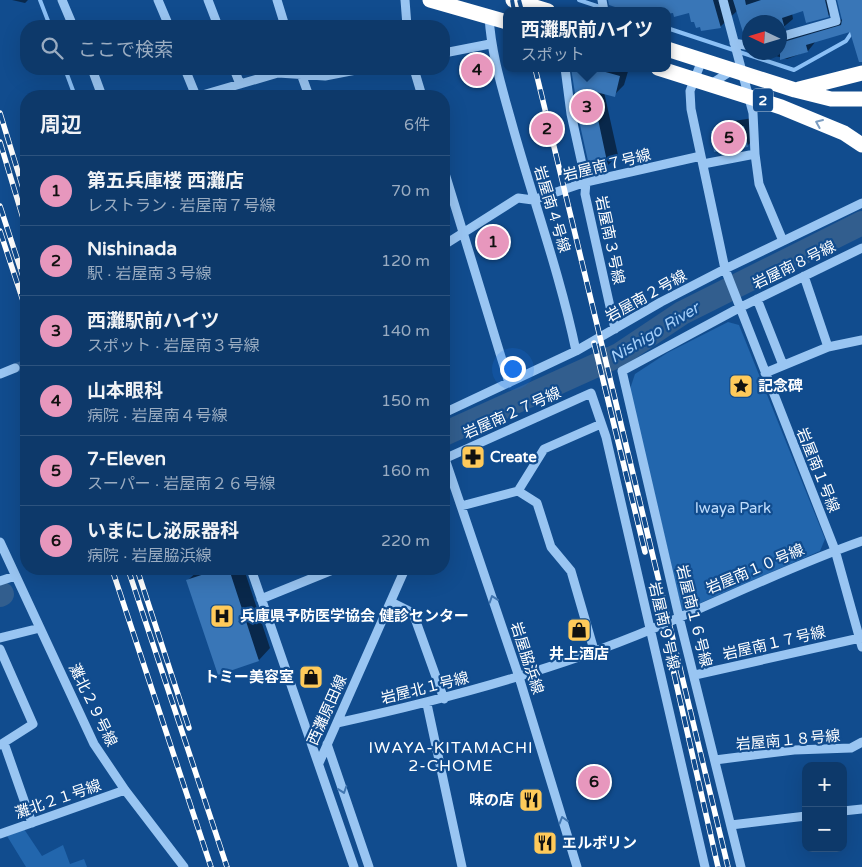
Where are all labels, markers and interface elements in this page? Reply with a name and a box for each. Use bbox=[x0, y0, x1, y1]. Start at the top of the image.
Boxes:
popup bbox=[503, 7, 671, 72]
north arrow bbox=[742, 15, 787, 60]
text: 西灘駅前ハイツ bbox=[521, 19, 653, 41]
search box bbox=[20, 20, 450, 75]
icon: search bbox=[38, 34, 66, 62]
text: ここで検索 bbox=[78, 39, 173, 61]
text: スポット bbox=[521, 45, 585, 65]
pin: 4 bbox=[461, 51, 493, 89]
pin: 3 bbox=[571, 88, 603, 126]
road number: 2 bbox=[753, 88, 773, 112]
pin: 2 bbox=[531, 110, 563, 148]
text: 周辺 bbox=[40, 113, 82, 138]
text: 6件 bbox=[404, 115, 430, 135]
one-way arrow bbox=[815, 118, 824, 129]
pin: 5 bbox=[713, 119, 745, 157]
street label: 岩屋南７号線 bbox=[561, 145, 653, 185]
street label: 岩屋南４号線 bbox=[530, 163, 574, 255]
text: 第五兵庫楼 西灘店 bbox=[87, 170, 244, 192]
text: 1 bbox=[51, 181, 61, 201]
text: 70 m bbox=[391, 181, 430, 201]
street label: 岩屋南３号線 bbox=[592, 194, 628, 286]
text: レストラン · 岩屋南７号線 bbox=[87, 196, 275, 216]
pin: 1 bbox=[477, 223, 509, 261]
street label: 岩屋南８号線 bbox=[750, 237, 838, 293]
text: Nishinada bbox=[87, 238, 177, 260]
text: 2 bbox=[51, 251, 61, 271]
text: 120 m bbox=[381, 251, 430, 271]
text: 駅 · 岩屋南３号線 bbox=[87, 264, 211, 284]
street label: 岩屋南２号線 bbox=[602, 266, 690, 326]
water label: Nishigo River bbox=[606, 297, 705, 367]
text: 西灘駅前ハイツ bbox=[87, 310, 220, 332]
text: 3 bbox=[51, 321, 61, 341]
text: 140 m bbox=[381, 321, 430, 341]
text: スポット · 岩屋南３号線 bbox=[87, 336, 259, 356]
your location bbox=[500, 356, 526, 382]
place icon: 記念碑 bbox=[728, 373, 754, 399]
place label: 記念碑 bbox=[758, 377, 803, 395]
text: 山本眼科 bbox=[87, 380, 163, 402]
street label: 岩屋南２７号線 bbox=[460, 383, 564, 443]
text: 4 bbox=[51, 391, 61, 411]
text: 150 m bbox=[381, 391, 430, 411]
text: 病院 · 岩屋南４号線 bbox=[87, 406, 227, 426]
street label: 岩屋南１号線 bbox=[793, 425, 843, 515]
pharmacy icon: Create bbox=[460, 444, 486, 470]
text: 7-Eleven bbox=[87, 448, 166, 470]
place label: Create bbox=[490, 448, 537, 466]
text: 5 bbox=[51, 461, 61, 481]
text: 160 m bbox=[381, 461, 430, 481]
text: スーパー · 岩屋南２６号線 bbox=[87, 474, 275, 494]
park label: Iwaya Park bbox=[695, 499, 771, 517]
text: いまにし泌尿器科 bbox=[87, 520, 239, 542]
text: 6 bbox=[51, 531, 61, 551]
text: 220 m bbox=[381, 531, 430, 551]
street label: 岩屋南１０号線 bbox=[703, 540, 807, 598]
text: 病院 · 岩屋脇浜線 bbox=[87, 546, 211, 566]
street label: 岩屋南１６号線 bbox=[673, 563, 715, 669]
street label: 岩屋南９号線 bbox=[645, 580, 683, 672]
one-way arrow bbox=[488, 595, 498, 603]
hospital icon: 兵庫県予防医学協会 健診センター bbox=[209, 603, 235, 629]
place label: 兵庫県予防医学協会 健診センター bbox=[240, 607, 469, 625]
shop icon: 井上酒店 bbox=[566, 617, 592, 643]
street label: 岩屋脇浜線 bbox=[507, 620, 547, 696]
street label: 岩屋南１７号線 bbox=[721, 622, 827, 664]
place label: 井上酒店 bbox=[549, 645, 609, 663]
street label: 灘北２９号線 bbox=[65, 661, 121, 749]
shop icon: トミー美容室 bbox=[298, 664, 324, 690]
place label: トミー美容室 bbox=[204, 668, 294, 686]
street label: 岩屋北１号線 bbox=[379, 668, 471, 708]
street label: 西灘原田線 bbox=[304, 672, 350, 748]
street label: 岩屋南１８号線 bbox=[735, 726, 841, 754]
district label: IWAYA-KITAMACHI 2-CHOME bbox=[368, 738, 534, 776]
map controls bbox=[802, 762, 847, 852]
button: + bbox=[802, 762, 847, 807]
pin: 6 bbox=[578, 763, 610, 801]
street label: 灘北２１号線 bbox=[13, 776, 103, 822]
one-way arrow bbox=[337, 785, 347, 794]
restaurant icon: 味の店 bbox=[518, 787, 544, 813]
place label: 味の店 bbox=[469, 791, 514, 809]
button: − bbox=[802, 807, 847, 852]
one-way arrow bbox=[558, 817, 568, 825]
restaurant icon: エルボリン bbox=[532, 830, 558, 856]
place label: エルボリン bbox=[562, 834, 637, 852]

